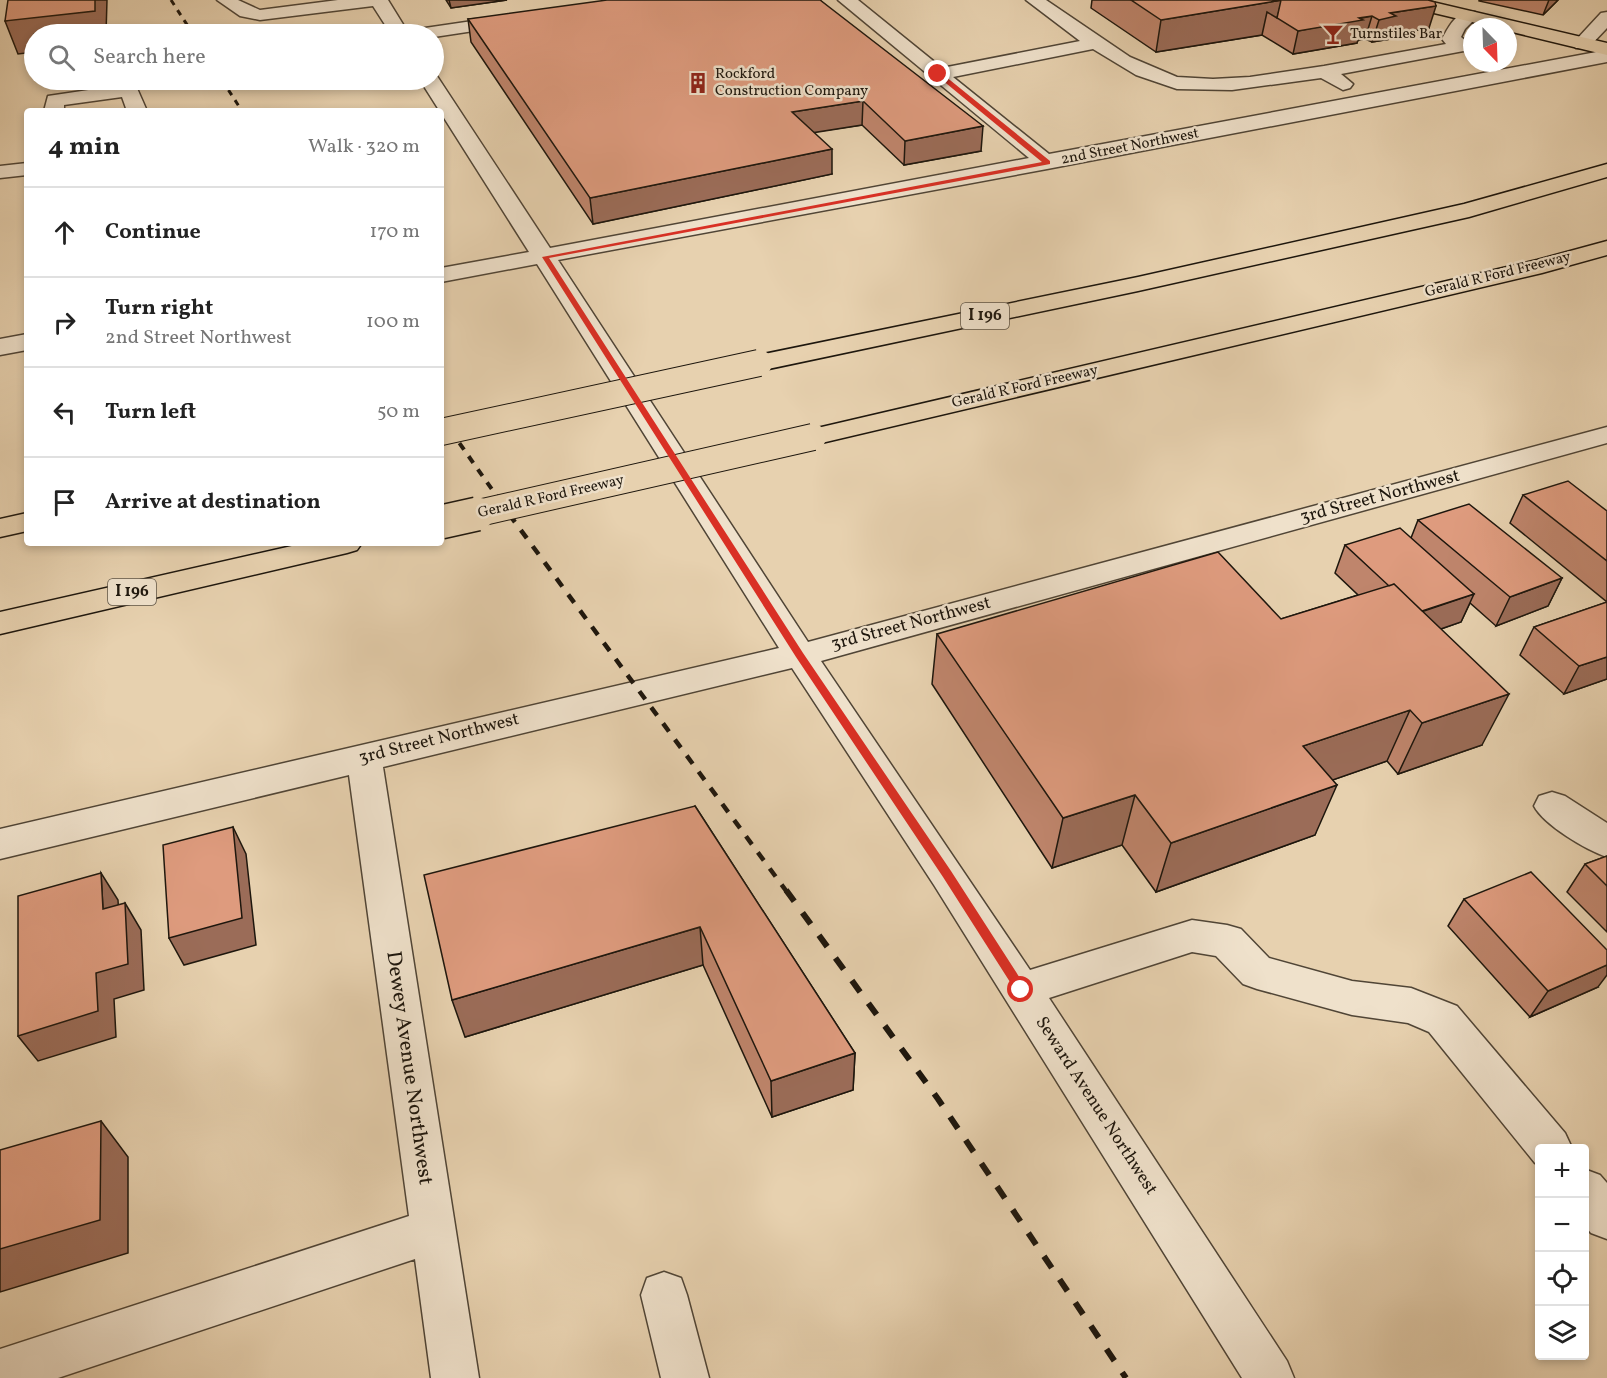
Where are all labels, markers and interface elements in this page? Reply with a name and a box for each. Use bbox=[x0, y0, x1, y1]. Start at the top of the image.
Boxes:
north arrow bbox=[1463, 18, 1517, 72]
bar icon: Turnstiles Bar bbox=[1321, 22, 1345, 46]
search box bbox=[24, 24, 444, 90]
place label: Turnstiles Bar bbox=[1350, 24, 1442, 45]
icon: search bbox=[45, 41, 78, 74]
text: Search here bbox=[93, 42, 206, 73]
route end bbox=[924, 60, 950, 86]
place label: Rockford Construction Company bbox=[715, 64, 868, 102]
building icon: Rockford Construction Company bbox=[686, 71, 710, 95]
street label: 2nd Street Northwest bbox=[1059, 123, 1201, 171]
text: 4 min bbox=[48, 129, 120, 165]
text: Walk · 320 m bbox=[308, 133, 420, 161]
icon: ahead bbox=[48, 216, 81, 249]
text: Continue bbox=[105, 217, 201, 248]
text: 170 m bbox=[370, 218, 420, 246]
street label: Gerald R Ford Freeway bbox=[1423, 247, 1573, 303]
text: Turn right bbox=[105, 293, 213, 324]
road number: I 196 bbox=[961, 303, 1009, 329]
icon: right bbox=[48, 306, 81, 339]
text: 100 m bbox=[366, 308, 420, 336]
text: 2nd Street Northwest bbox=[105, 324, 292, 352]
street label: Gerald R Ford Freeway bbox=[950, 360, 1100, 414]
icon: left bbox=[48, 396, 81, 429]
text: Turn left bbox=[105, 397, 196, 428]
text: 50 m bbox=[377, 398, 420, 426]
street label: 3rd Street Northwest bbox=[1297, 464, 1463, 530]
street label: Gerald R Ford Freeway bbox=[476, 470, 626, 524]
icon: arrive bbox=[48, 486, 81, 519]
text: Arrive at destination bbox=[105, 487, 321, 518]
road number: I 196 bbox=[108, 579, 156, 605]
street label: 3rd Street Northwest bbox=[828, 591, 994, 657]
street label: 3rd Street Northwest bbox=[356, 707, 522, 771]
street label: Dewey Avenue Northwest bbox=[378, 949, 440, 1187]
route start bbox=[1007, 976, 1033, 1002]
street label: Seward Avenue Northwest bbox=[1029, 1012, 1163, 1200]
map controls bbox=[1535, 1144, 1589, 1360]
button: + bbox=[1535, 1144, 1589, 1198]
button: − bbox=[1535, 1198, 1589, 1252]
button: locate bbox=[1535, 1252, 1589, 1306]
button: layers bbox=[1535, 1306, 1589, 1360]

